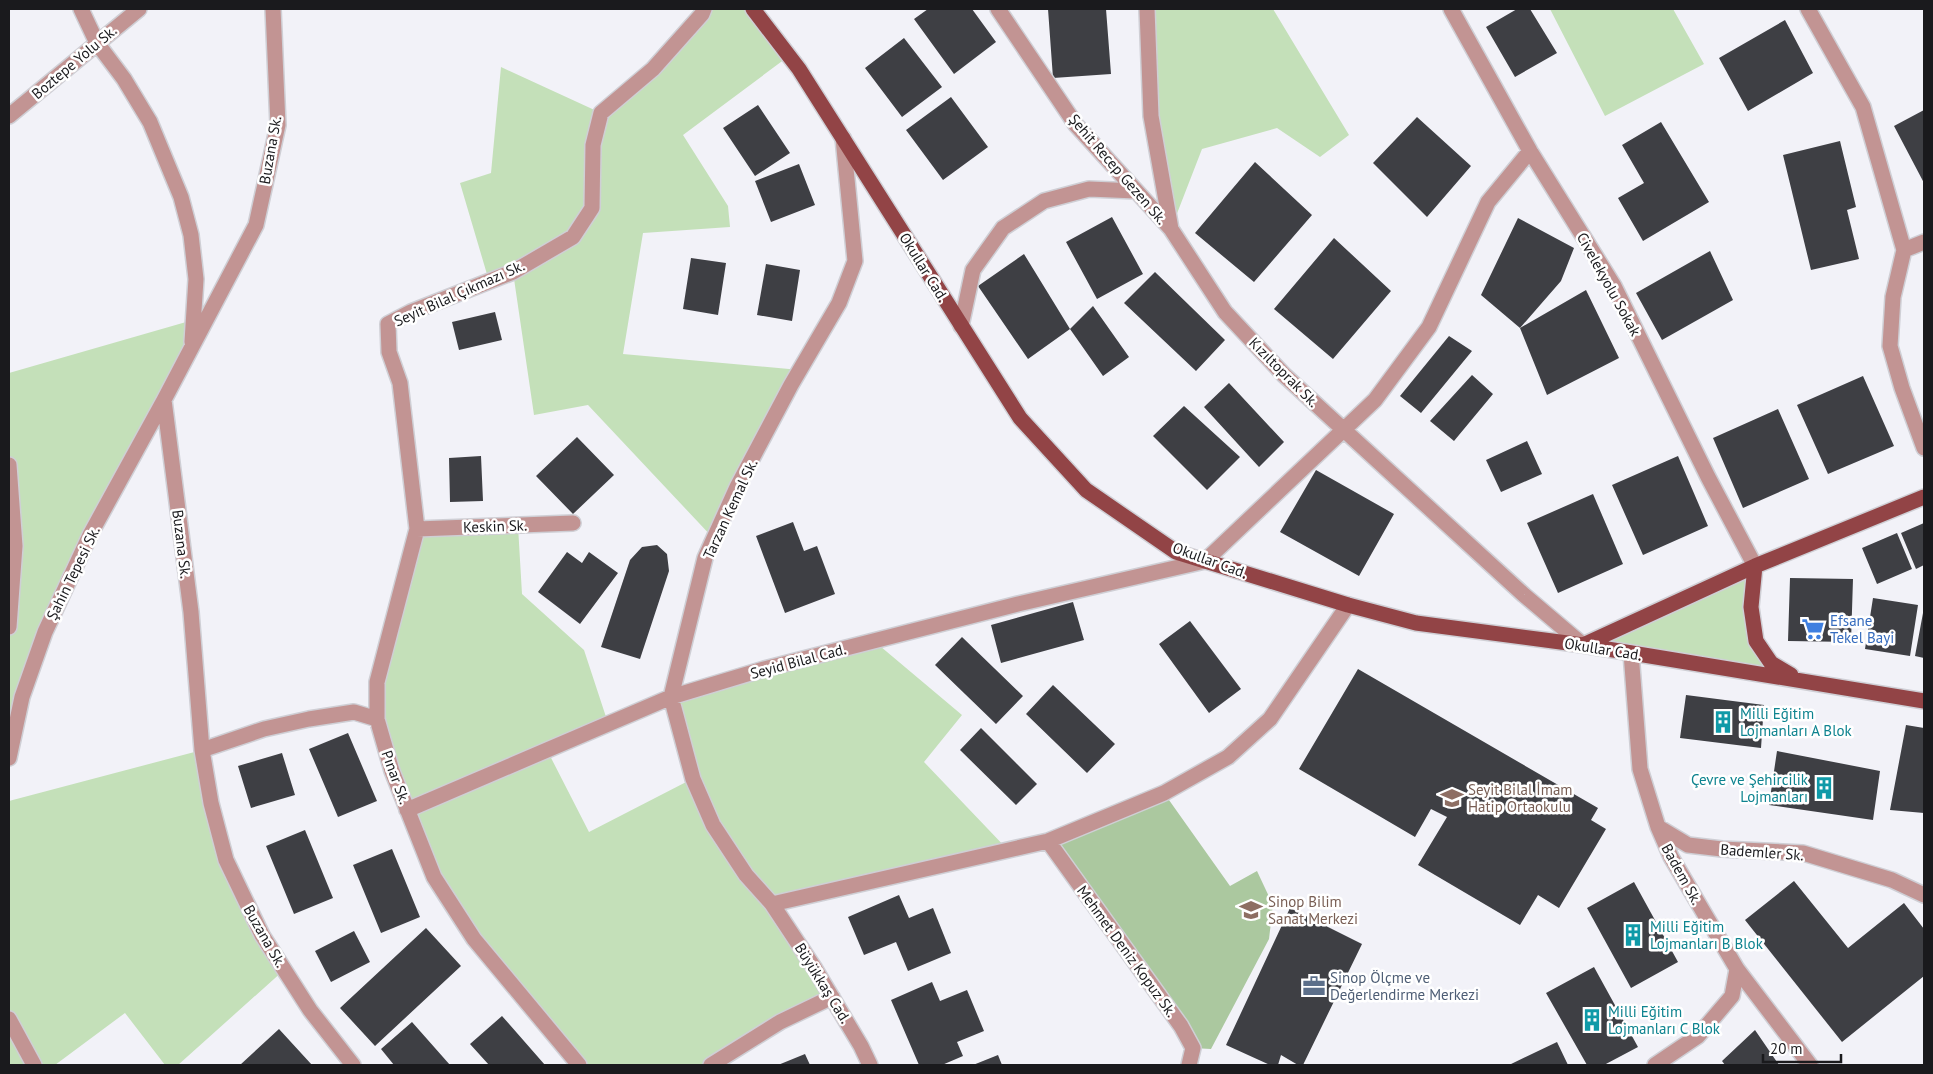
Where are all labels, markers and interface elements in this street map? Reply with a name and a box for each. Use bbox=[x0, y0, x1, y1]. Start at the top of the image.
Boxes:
street label: Boztepe Yolu Sk. bbox=[28, 21, 120, 103]
street label: Şehit Recep Gezen Sk. bbox=[1065, 110, 1171, 228]
street label: Buzana Sk. bbox=[255, 114, 285, 186]
street label: Okullar Cad. bbox=[895, 229, 953, 305]
street label: Civelekyolu Sokak bbox=[1573, 229, 1646, 340]
street label: Seyit Bilal Çıkmazı Sk. bbox=[391, 256, 527, 330]
street label: Kızıltoprak Sk. bbox=[1245, 333, 1323, 411]
street label: Tarzan Kemal Sk. bbox=[699, 456, 761, 562]
street label: Buzana Sk. bbox=[168, 509, 196, 579]
street label: Keskin Sk. bbox=[463, 515, 527, 537]
street label: Şahin Tepesi Sk. bbox=[42, 523, 104, 623]
street label: Okullar Cad. bbox=[1170, 538, 1250, 582]
place label: Efsane Tekel Bayi bbox=[1830, 611, 1894, 647]
supermarket icon: Efsane Tekel Bayi bbox=[1800, 616, 1826, 642]
street label: Okullar Cad. bbox=[1563, 634, 1643, 664]
street label: Seyid Bilal Cad. bbox=[748, 639, 848, 683]
place label: Milli Eğitim Lojmanları A Blok bbox=[1740, 704, 1853, 740]
building icon: Milli Eğitim Lojmanları A Blok bbox=[1710, 709, 1736, 735]
street label: Pınar Sk. bbox=[378, 748, 414, 806]
place label: Çevre ve Şehircilik Lojmanları bbox=[1691, 770, 1809, 806]
building icon: Çevre ve Şehircilik Lojmanları bbox=[1811, 775, 1837, 801]
place label: Seyit Bilal İmam Hatip Ortaokulu bbox=[1468, 780, 1573, 816]
school or university icon: Seyit Bilal İmam Hatip Ortaokulu bbox=[1439, 785, 1465, 811]
street label: Badem Sk. bbox=[1658, 840, 1706, 908]
street label: Bademler Sk. bbox=[1720, 840, 1804, 864]
street label: Mehmet Deniz Kopuz Sk. bbox=[1073, 882, 1181, 1020]
place label: Sinop Bilim Sanat Merkezi bbox=[1268, 892, 1358, 928]
school or university icon: Sinop Bilim Sanat Merkezi bbox=[1238, 897, 1264, 923]
street label: Buzana Sk. bbox=[240, 901, 290, 971]
place label: Milli Eğitim Lojmanları B Blok bbox=[1650, 917, 1764, 953]
building icon: Milli Eğitim Lojmanları B Blok bbox=[1620, 922, 1646, 948]
street label: Büyükkaş Cad. bbox=[791, 939, 855, 1027]
place label: Sinop Ölçme ve Değerlendirme Merkezi bbox=[1330, 968, 1479, 1004]
office icon: Sinop Ölçme ve Değerlendirme Merkezi bbox=[1301, 973, 1327, 999]
place label: Milli Eğitim Lojmanları C Blok bbox=[1608, 1002, 1721, 1038]
building icon: Milli Eğitim Lojmanları C Blok bbox=[1579, 1007, 1605, 1033]
scale bar bbox=[1763, 1032, 1840, 1064]
text: 20 m bbox=[1770, 1039, 1803, 1058]

